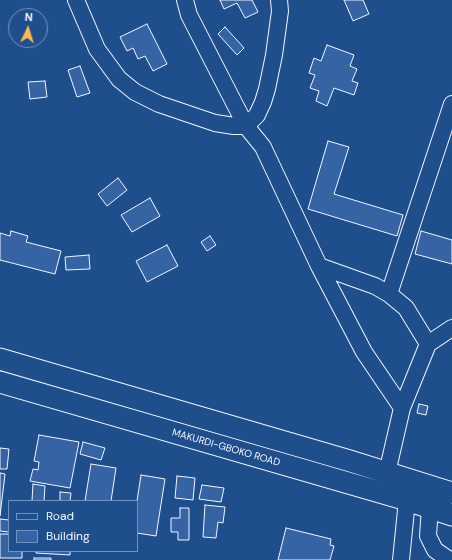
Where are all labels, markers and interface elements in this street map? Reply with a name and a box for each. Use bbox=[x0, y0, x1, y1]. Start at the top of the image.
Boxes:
north arrow bbox=[8, 8, 48, 48]
text: N bbox=[24, 10, 33, 24]
street label: MAKURDI-GBOKO ROAD bbox=[171, 427, 281, 469]
legend bbox=[8, 500, 138, 552]
text: Road bbox=[46, 508, 74, 524]
text: Building bbox=[46, 528, 90, 544]

